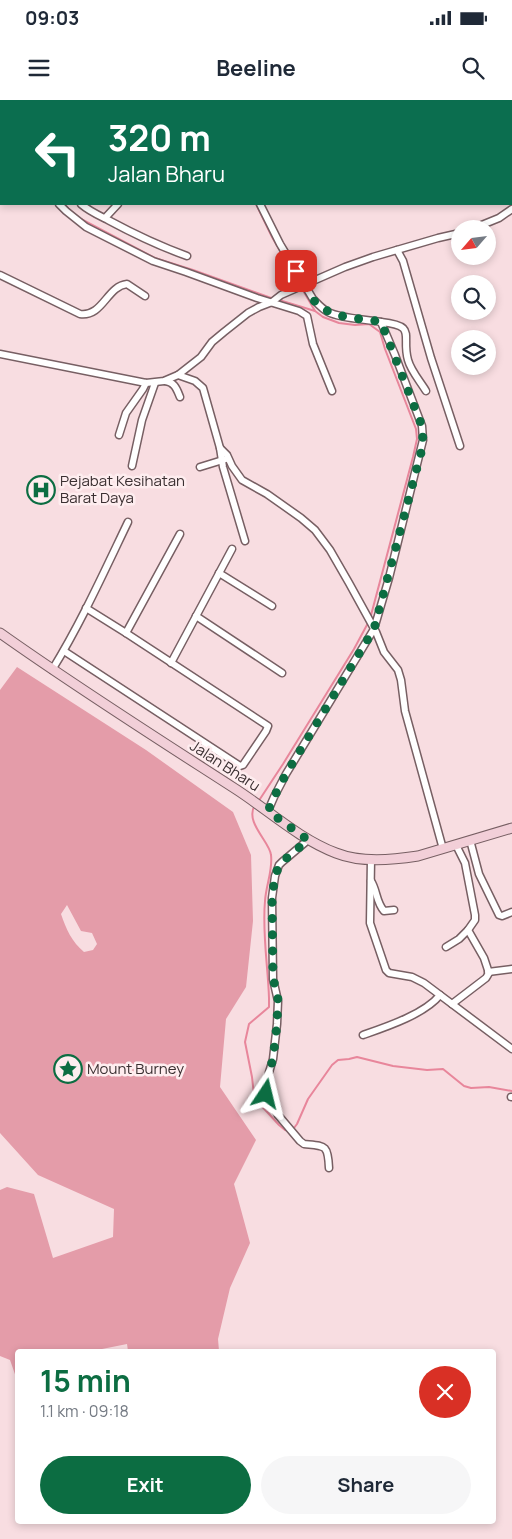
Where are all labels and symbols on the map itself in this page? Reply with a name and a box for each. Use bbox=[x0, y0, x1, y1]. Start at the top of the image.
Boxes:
north arrow bbox=[451, 220, 496, 265]
pin bbox=[275, 250, 317, 292]
place label: Pejabat Kesihatan Barat Daya bbox=[60, 470, 185, 508]
hospital icon: Pejabat Kesihatan Barat Daya bbox=[26, 475, 56, 505]
street label: Jalan Bharu bbox=[186, 735, 264, 796]
place icon: Mount Burney bbox=[53, 1054, 83, 1084]
place label: Mount Burney bbox=[87, 1058, 184, 1079]
position arrow bbox=[239, 1067, 291, 1119]

